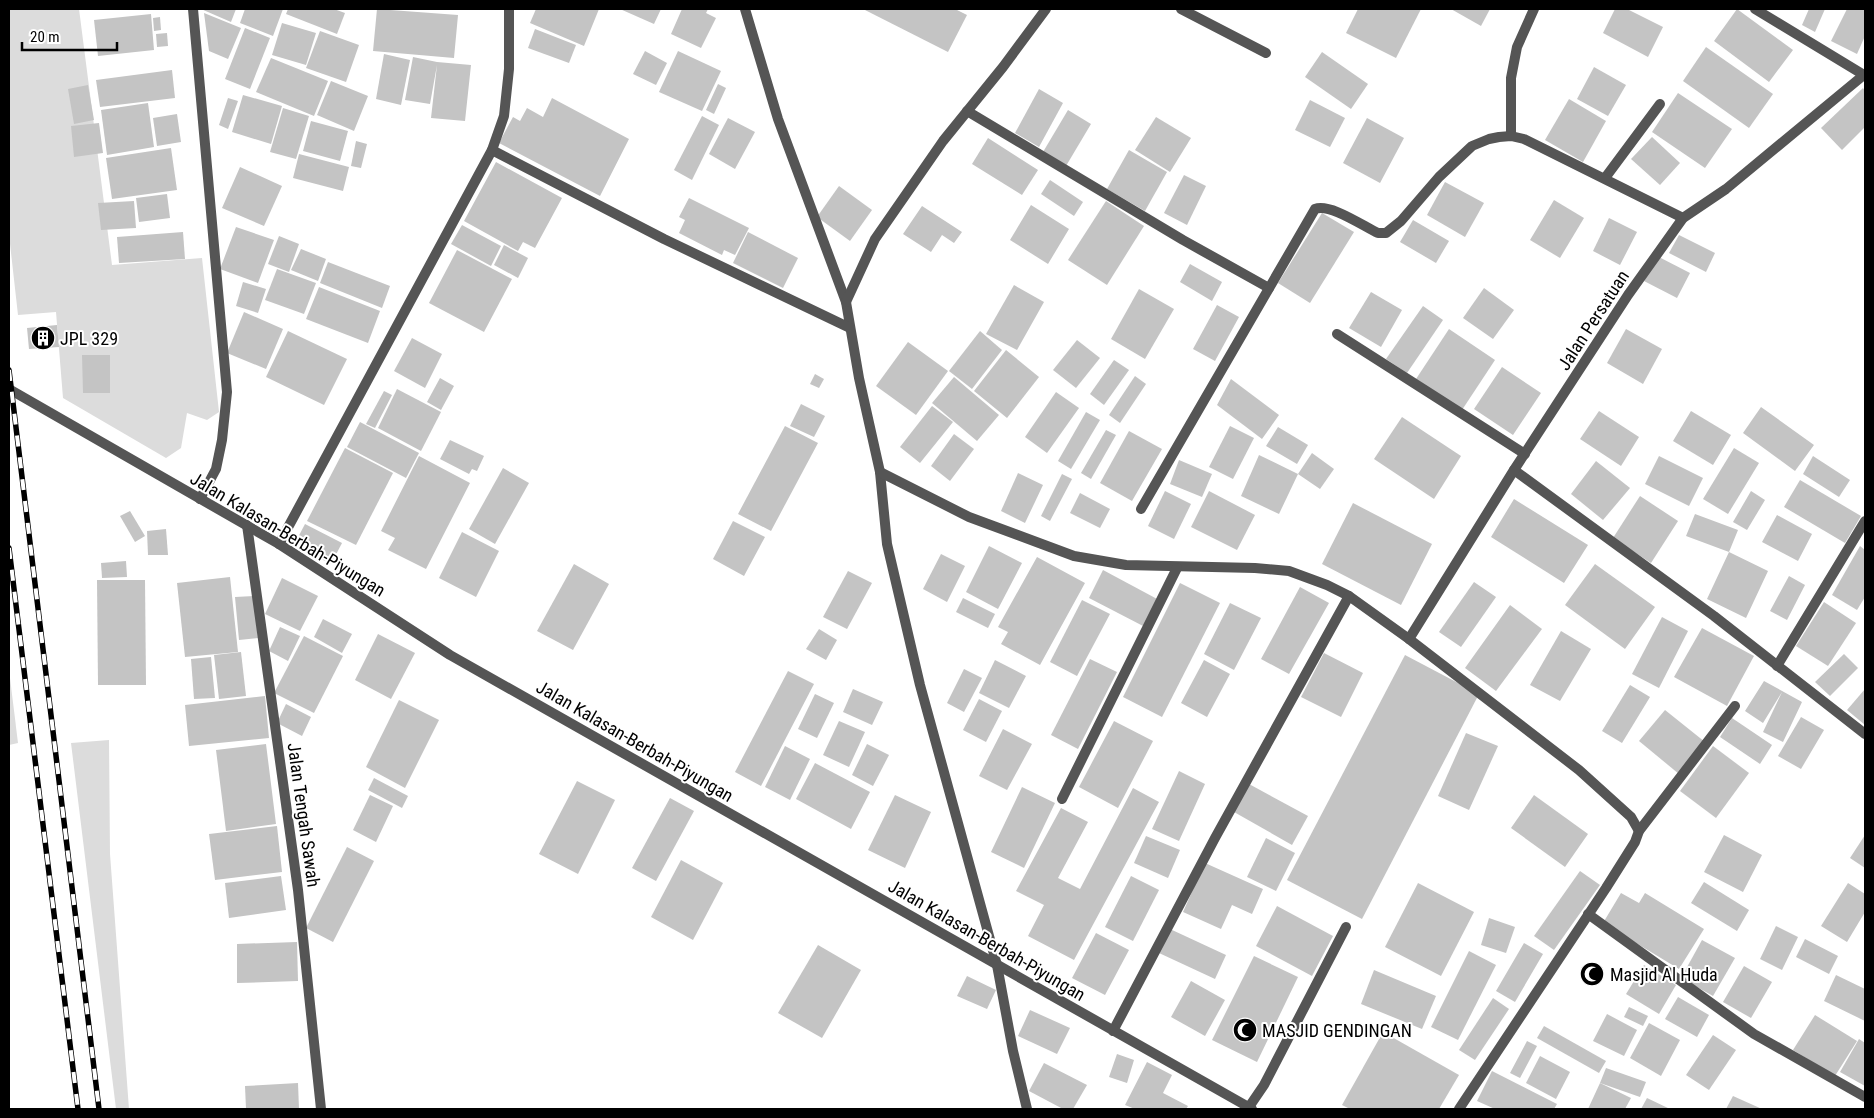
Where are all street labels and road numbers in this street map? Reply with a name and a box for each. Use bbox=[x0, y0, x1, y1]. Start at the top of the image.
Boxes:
street label: Jalan Persatuan bbox=[1553, 266, 1633, 374]
street label: Jalan Kalasan-Berbah-Piyungan bbox=[187, 467, 389, 601]
street label: Jalan Kalasan-Berbah-Piyungan bbox=[533, 676, 737, 806]
street label: Jalan Tengah Sawah bbox=[283, 741, 325, 889]
street label: Jalan Kalasan-Berbah-Piyungan bbox=[885, 875, 1089, 1005]

